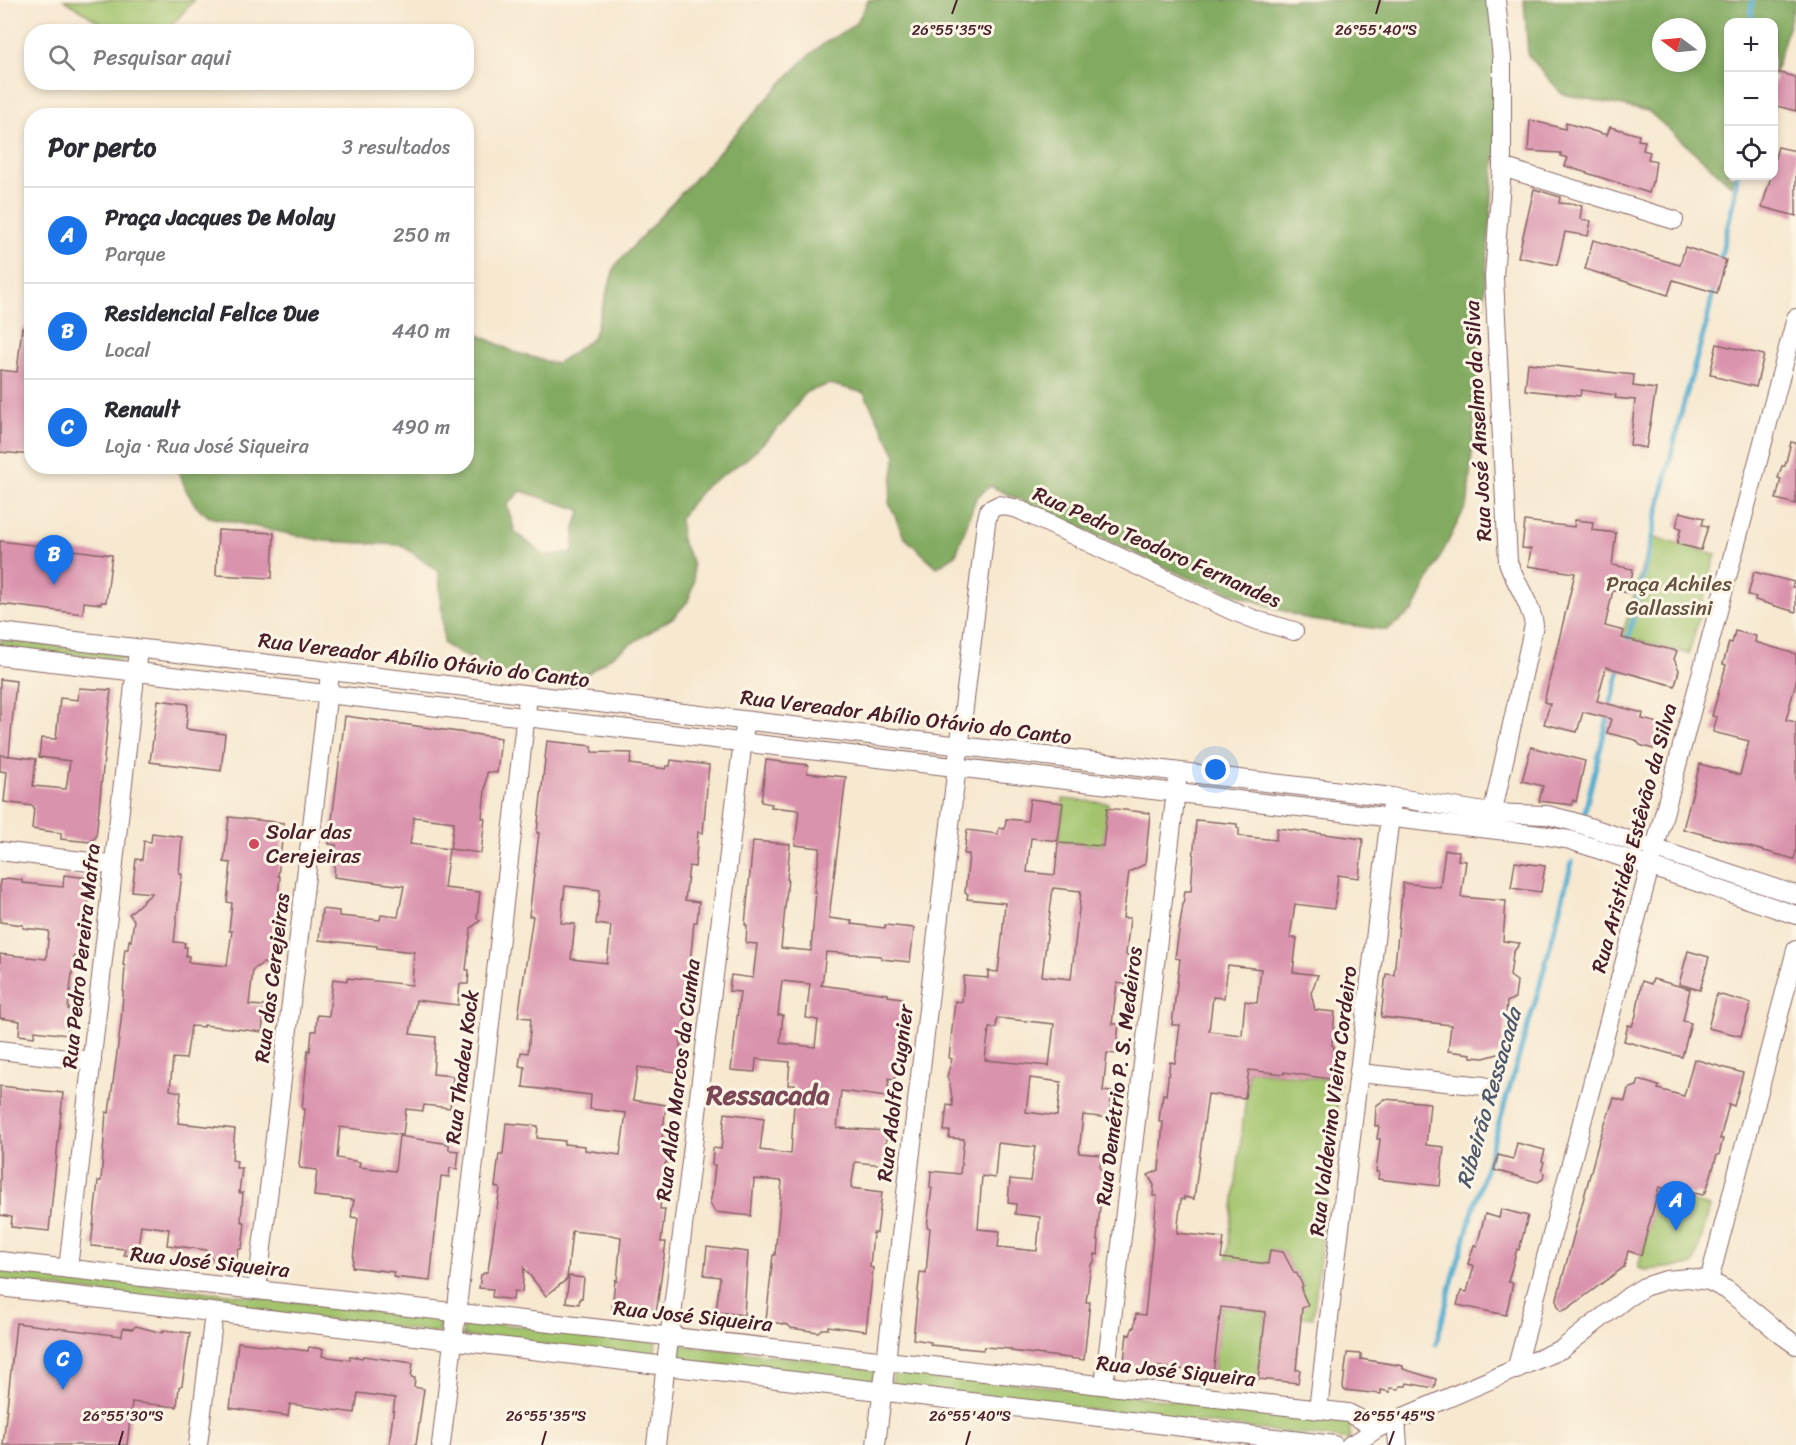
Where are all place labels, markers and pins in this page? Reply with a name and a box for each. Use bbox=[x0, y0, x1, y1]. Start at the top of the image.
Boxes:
pin: B bbox=[34, 536, 74, 585]
place label: Solar das Cerejeiras bbox=[266, 813, 361, 875]
marker: Solar das Cerejeiras bbox=[247, 837, 261, 851]
pin: A bbox=[1656, 1182, 1696, 1231]
pin: C bbox=[44, 1340, 82, 1390]

